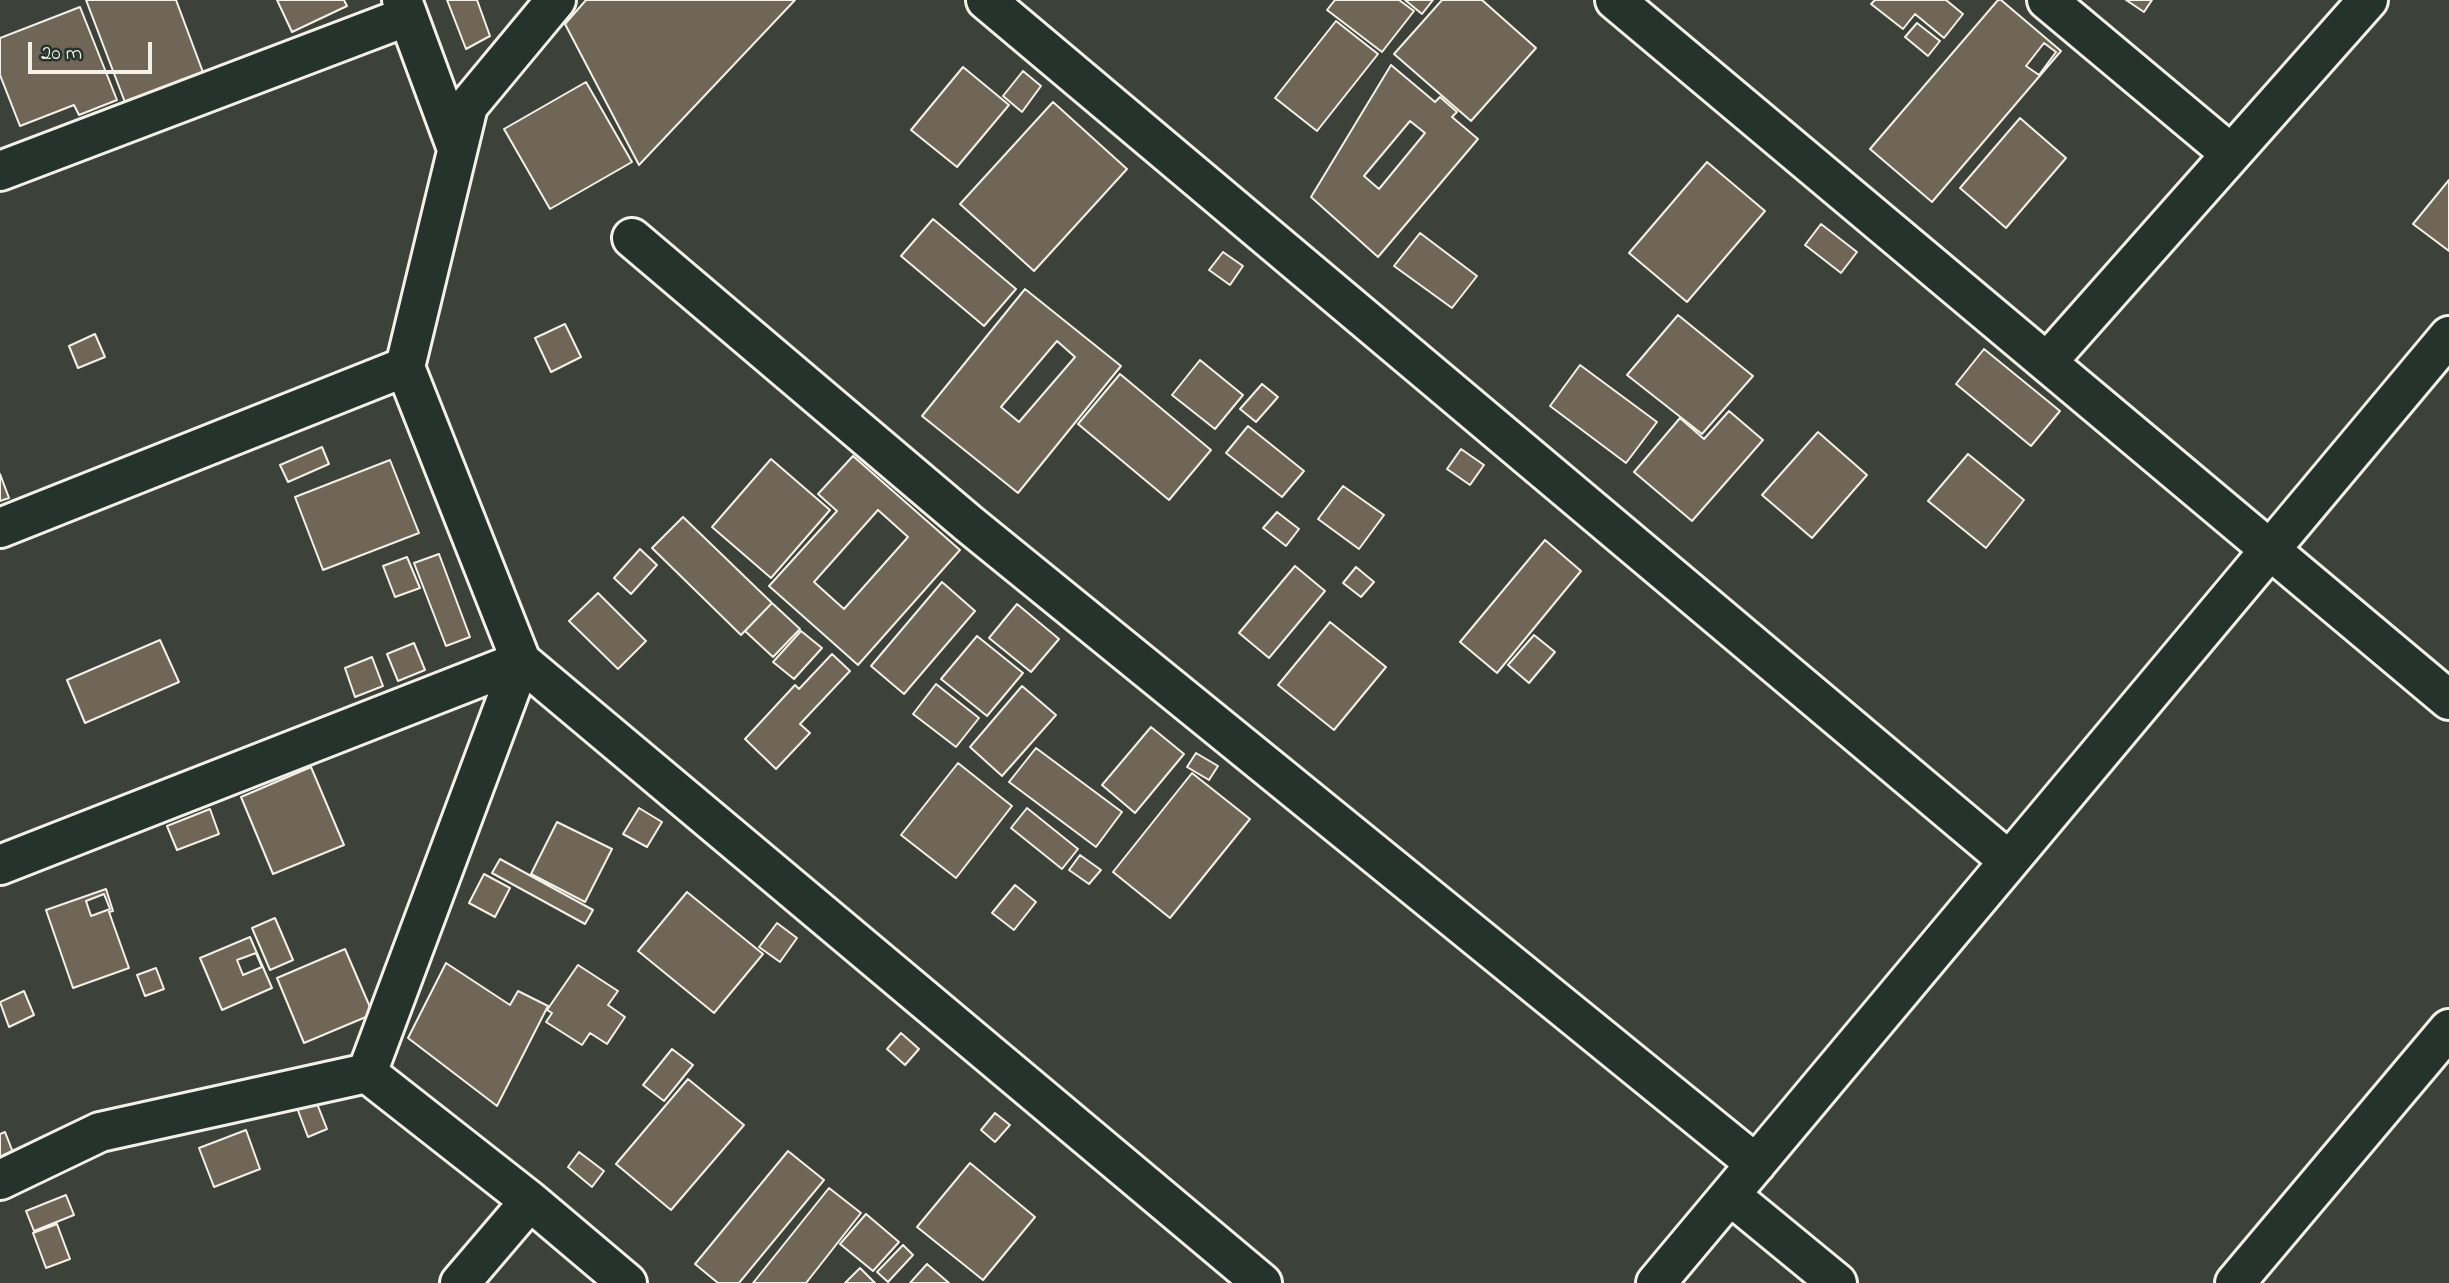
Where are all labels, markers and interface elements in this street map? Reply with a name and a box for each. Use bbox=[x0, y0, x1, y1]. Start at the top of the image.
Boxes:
scale bar bbox=[32, 28, 156, 72]
text: 20 m bbox=[41, 39, 82, 69]

